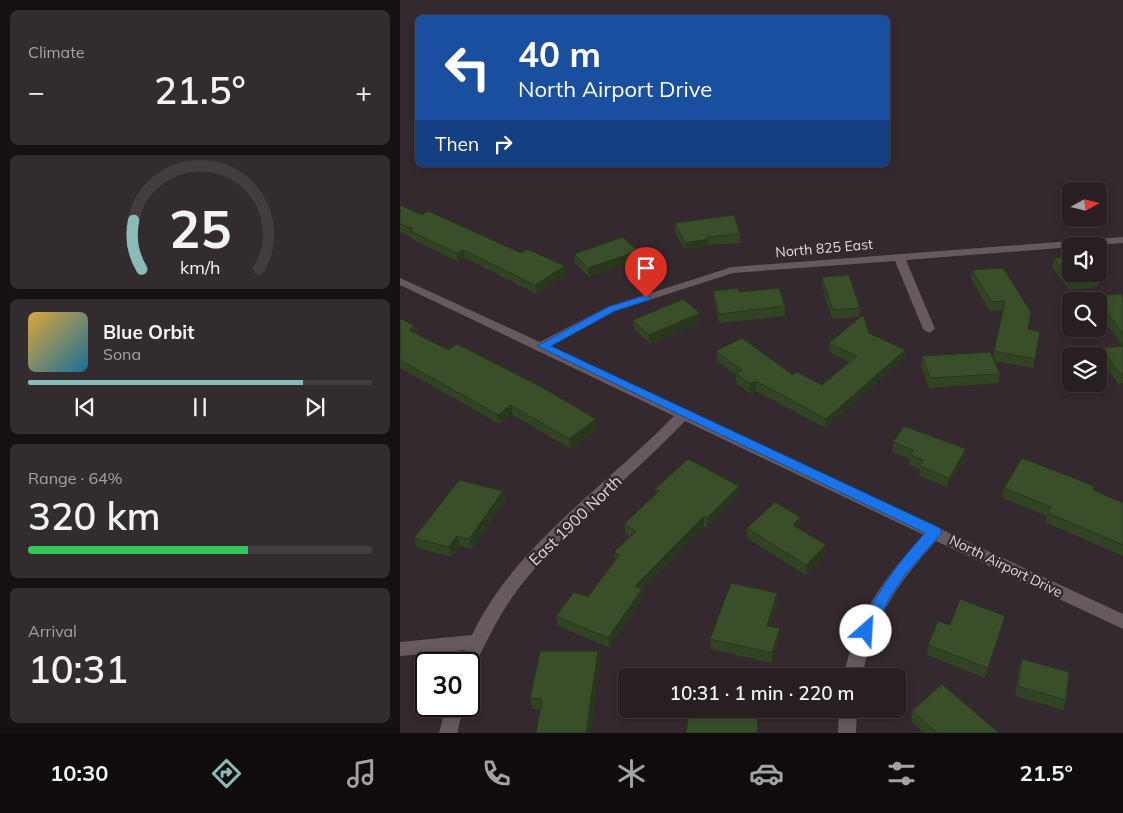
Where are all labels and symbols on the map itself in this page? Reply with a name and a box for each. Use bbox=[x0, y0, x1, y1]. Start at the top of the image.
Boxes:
north arrow bbox=[1062, 182, 1108, 228]
street label: North 825 East bbox=[774, 235, 874, 261]
pin bbox=[625, 247, 667, 298]
street label: East 1900 North bbox=[524, 471, 626, 569]
street label: North Airport Drive bbox=[947, 531, 1065, 601]
position arrow bbox=[839, 604, 891, 656]
speed limit sign: 30 bbox=[415, 652, 480, 717]

